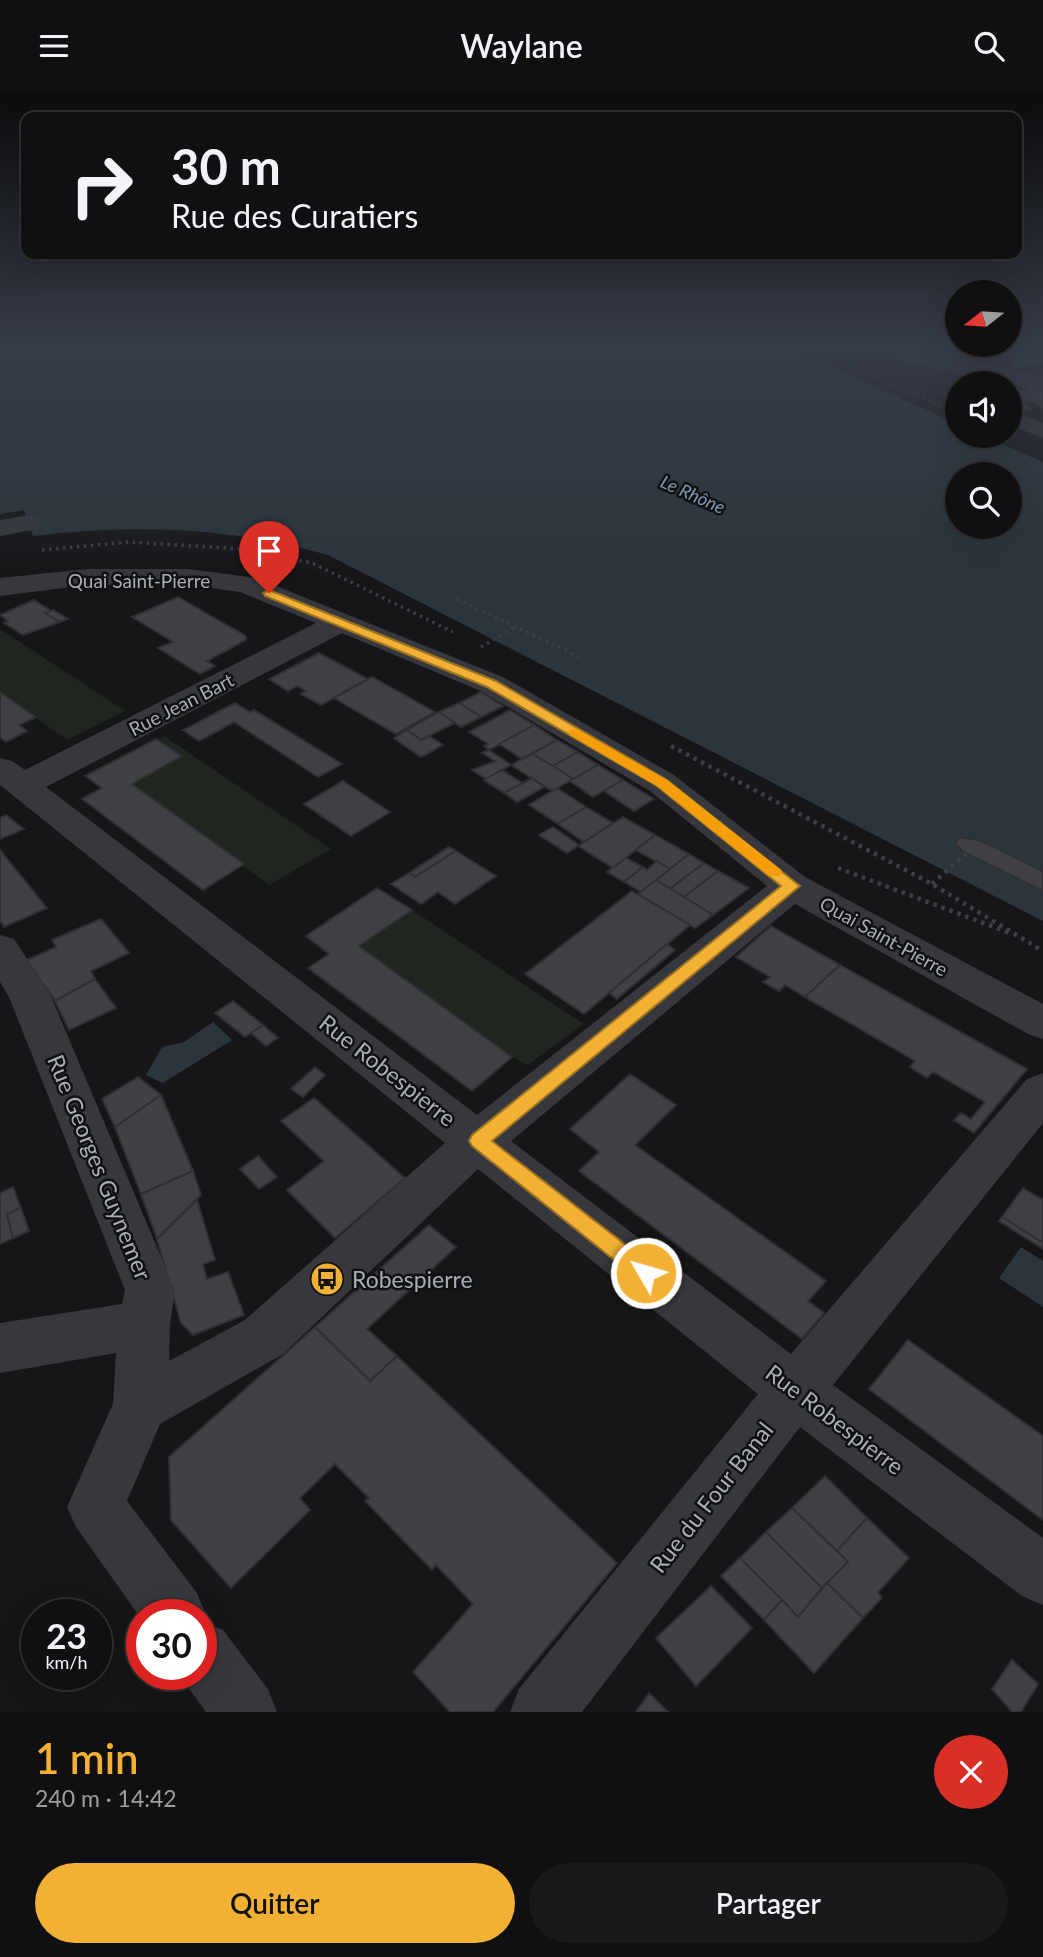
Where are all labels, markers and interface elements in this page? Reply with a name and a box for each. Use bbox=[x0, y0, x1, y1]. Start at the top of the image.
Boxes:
text: Waylane bbox=[460, 26, 583, 65]
icon: menu bbox=[35, 27, 73, 65]
icon: search bbox=[970, 27, 1008, 65]
text: 30 m bbox=[171, 137, 281, 195]
icon: right bbox=[56, 140, 147, 231]
text: Rue des Curatiers bbox=[171, 196, 418, 235]
north arrow bbox=[945, 280, 1022, 357]
map controls bbox=[945, 280, 1022, 539]
button: sound bbox=[945, 371, 1022, 448]
button: search bbox=[945, 462, 1022, 539]
water label: Le Rhône bbox=[657, 470, 729, 518]
pin bbox=[239, 521, 299, 593]
icon: arrive bbox=[250, 532, 288, 570]
street label: Quai Saint-Pierre bbox=[68, 569, 210, 592]
street label: Rue Jean Bart bbox=[125, 668, 237, 740]
street label: Quai Saint-Pierre bbox=[816, 891, 952, 981]
street label: Rue Robespierre bbox=[314, 1008, 462, 1132]
street label: Rue Georges Guynemer bbox=[42, 1050, 158, 1284]
position arrow bbox=[609, 1236, 683, 1310]
bus stop icon: Robespierre bbox=[308, 1260, 346, 1298]
place label: Robespierre bbox=[352, 1265, 473, 1293]
street label: Rue Robespierre bbox=[761, 1358, 909, 1480]
street label: Rue du Four Banal bbox=[643, 1416, 779, 1578]
speed limit sign: 30 bbox=[126, 1599, 217, 1690]
text: 23 bbox=[46, 1614, 87, 1656]
text: km/h bbox=[45, 1651, 88, 1673]
text: 1 min bbox=[35, 1733, 139, 1783]
button: close bbox=[934, 1735, 1008, 1809]
text: 240 m · 14:42 bbox=[35, 1784, 177, 1812]
button: Quitter bbox=[35, 1863, 515, 1943]
button: Partager bbox=[529, 1863, 1008, 1943]

